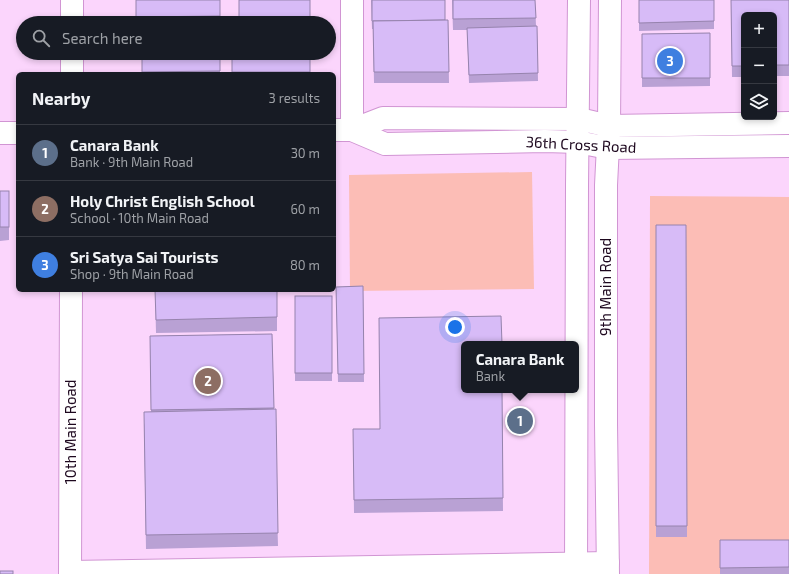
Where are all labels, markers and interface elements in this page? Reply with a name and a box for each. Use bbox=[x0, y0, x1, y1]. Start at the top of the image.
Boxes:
map controls bbox=[741, 12, 777, 120]
button: + bbox=[741, 12, 777, 48]
search box bbox=[16, 16, 336, 60]
icon: search bbox=[30, 27, 52, 49]
text: Search here bbox=[62, 29, 143, 47]
pin: 3 bbox=[657, 46, 683, 76]
button: − bbox=[741, 48, 777, 84]
button: layers bbox=[741, 84, 777, 120]
text: Nearby bbox=[32, 88, 90, 108]
text: 3 results bbox=[269, 90, 320, 106]
street label: 36th Cross Road bbox=[525, 132, 637, 156]
text: Canara Bank bbox=[70, 136, 159, 154]
text: 1 bbox=[42, 145, 48, 161]
text: 30 m bbox=[291, 145, 320, 161]
text: Bank · 9th Main Road bbox=[70, 154, 193, 170]
text: Holy Christ English School bbox=[70, 192, 255, 210]
text: 2 bbox=[41, 201, 49, 217]
text: 60 m bbox=[290, 201, 320, 217]
text: School · 10th Main Road bbox=[70, 210, 209, 226]
street label: 9th Main Road bbox=[596, 238, 614, 336]
text: Sri Satya Sai Tourists bbox=[70, 248, 219, 266]
text: 3 bbox=[41, 257, 49, 273]
text: 80 m bbox=[290, 257, 320, 273]
text: Shop · 9th Main Road bbox=[70, 266, 194, 282]
your location bbox=[445, 317, 465, 337]
popup bbox=[461, 341, 579, 393]
text: Canara Bank bbox=[476, 350, 564, 368]
pin: 2 bbox=[195, 366, 221, 396]
text: Bank bbox=[476, 368, 505, 384]
street label: 10th Main Road bbox=[61, 380, 79, 484]
pin: 1 bbox=[507, 406, 533, 436]

